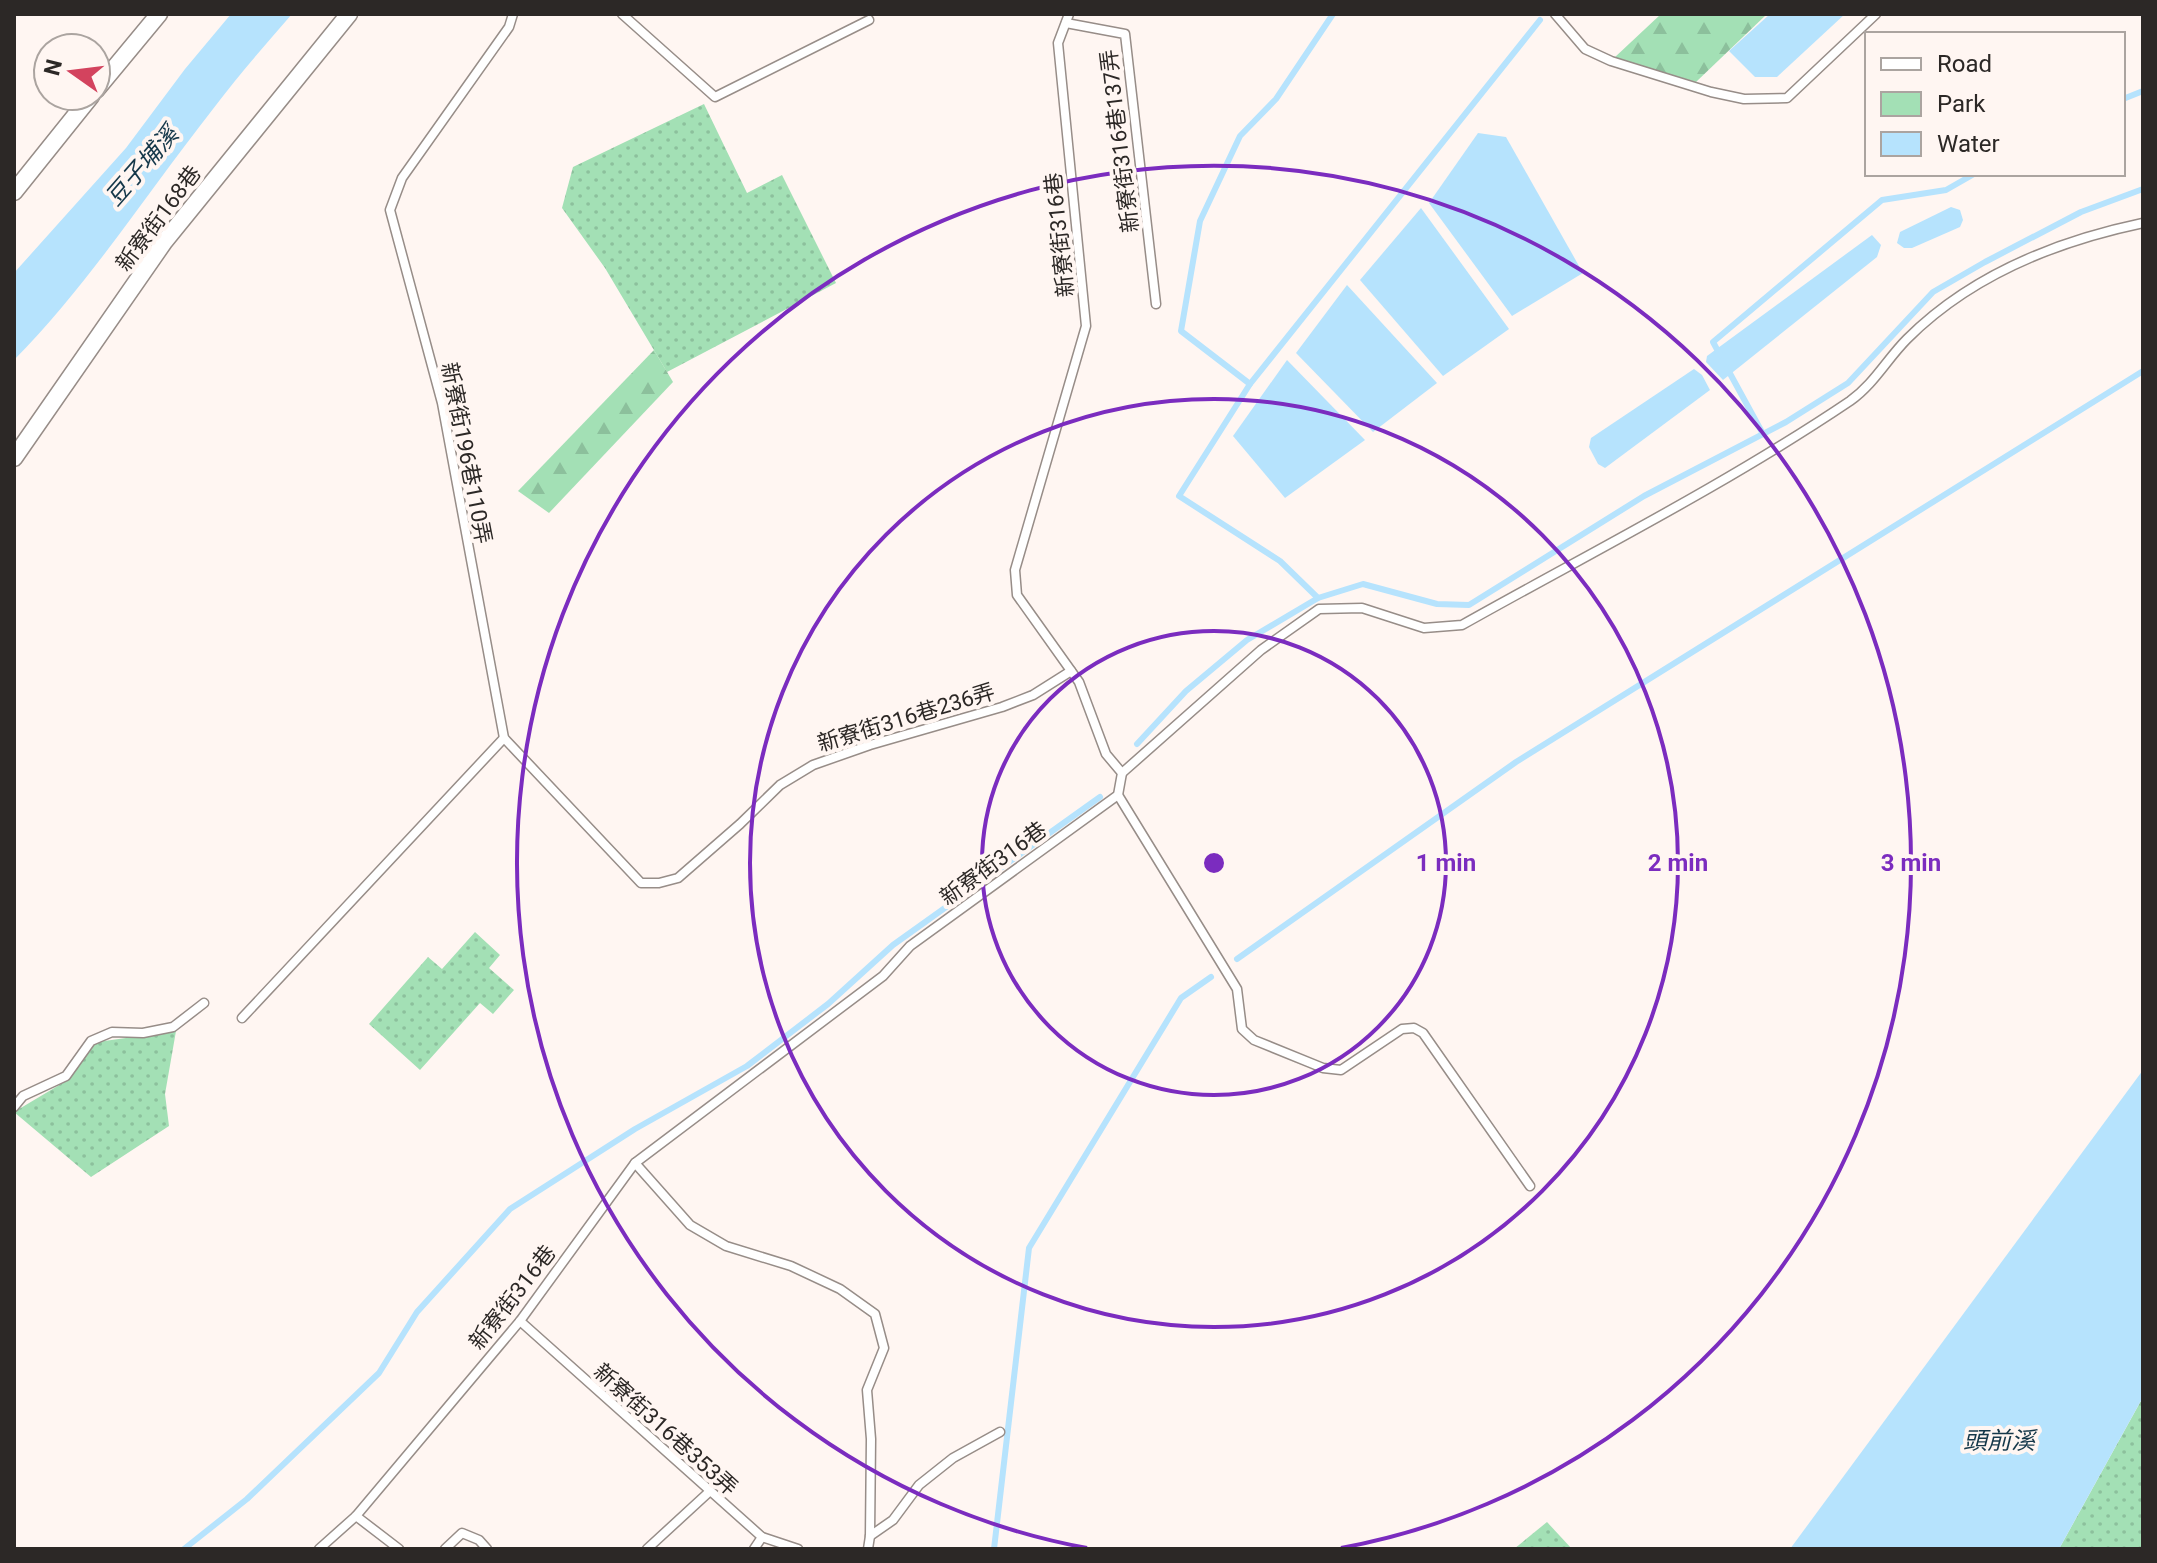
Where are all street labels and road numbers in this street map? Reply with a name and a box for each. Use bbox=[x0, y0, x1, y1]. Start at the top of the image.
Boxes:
street label: 新寮街316巷137弄 bbox=[1096, 48, 1143, 234]
street label: 新寮街168巷 bbox=[111, 161, 206, 276]
street label: 新寮街316巷 bbox=[1041, 171, 1078, 298]
street label: 新寮街196巷110弄 bbox=[437, 360, 496, 546]
street label: 新寮街316巷236弄 bbox=[814, 679, 998, 756]
street label: 新寮街316巷 bbox=[935, 817, 1051, 910]
street label: 新寮街316巷 bbox=[464, 1240, 561, 1354]
street label: 新寮街316巷353弄 bbox=[589, 1358, 742, 1500]

